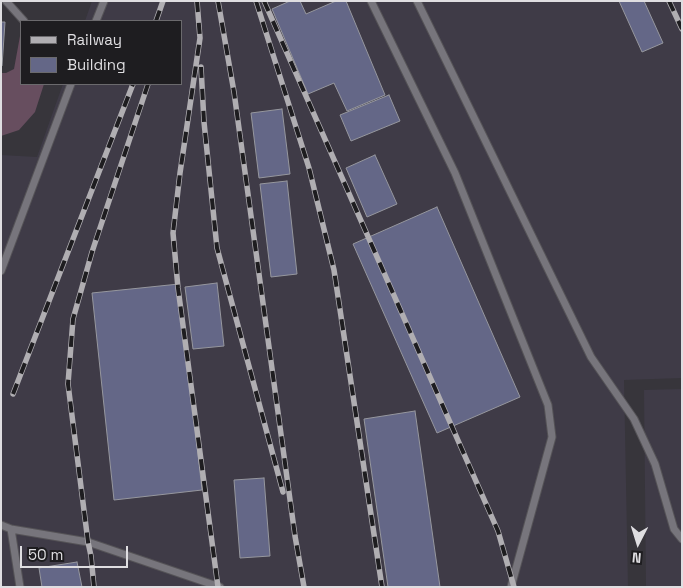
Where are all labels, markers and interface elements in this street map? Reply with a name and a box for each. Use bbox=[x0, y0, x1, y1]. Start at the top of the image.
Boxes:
legend bbox=[20, 20, 182, 85]
text: Railway bbox=[67, 30, 122, 49]
text: Building bbox=[67, 55, 126, 74]
north arrow bbox=[613, 518, 663, 568]
scale bar bbox=[22, 536, 130, 568]
text: 50 m bbox=[28, 545, 63, 564]
text: N bbox=[631, 549, 642, 567]

